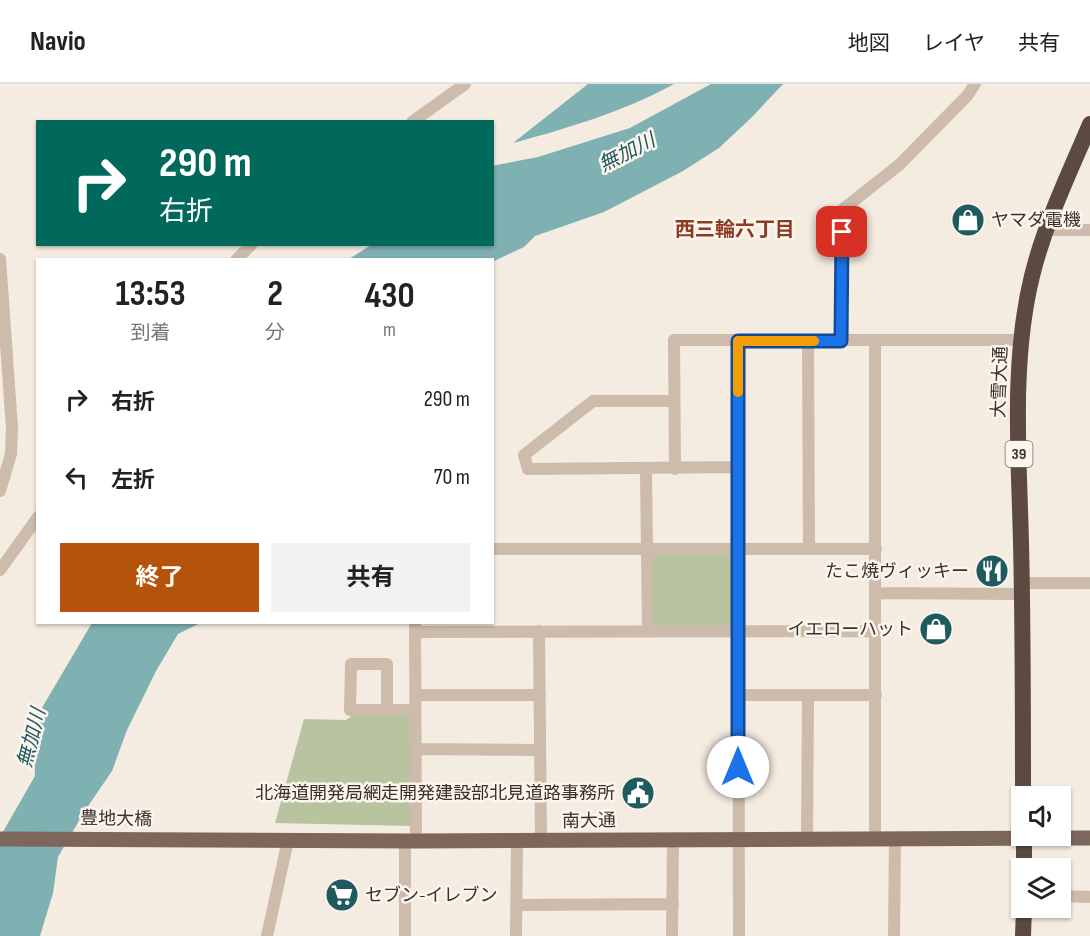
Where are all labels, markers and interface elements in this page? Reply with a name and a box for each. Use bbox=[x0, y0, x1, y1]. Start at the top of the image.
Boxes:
text: Navio bbox=[30, 25, 86, 58]
text: 地図 bbox=[848, 31, 890, 56]
text: レイヤ bbox=[923, 31, 985, 56]
text: 共有 bbox=[1018, 31, 1060, 56]
water label: 無加川 bbox=[595, 128, 661, 177]
text: 290 m bbox=[159, 138, 252, 189]
icon: right bbox=[60, 144, 138, 222]
text: 右折 bbox=[159, 196, 213, 228]
shop icon: ヤマダ電機 bbox=[950, 202, 986, 238]
pin bbox=[816, 206, 867, 257]
place label: ヤマダ電機 bbox=[991, 210, 1081, 231]
icon: arrive bbox=[825, 215, 858, 248]
district label: 西三輪六丁目 bbox=[675, 218, 795, 242]
text: 13:53 bbox=[115, 273, 186, 316]
text: 2 bbox=[267, 273, 283, 316]
text: 430 bbox=[364, 275, 415, 318]
text: m bbox=[383, 318, 396, 342]
text: 到着 bbox=[131, 321, 171, 345]
text: 分 bbox=[265, 321, 285, 345]
street label: 大雪大通 bbox=[988, 346, 1012, 418]
icon: right bbox=[60, 383, 93, 416]
text: 290 m bbox=[424, 386, 470, 413]
text: 右折 bbox=[111, 389, 155, 416]
road number: 39 bbox=[1006, 441, 1032, 467]
icon: left bbox=[60, 461, 93, 494]
text: 70 m bbox=[434, 464, 470, 491]
text: 左折 bbox=[111, 467, 155, 494]
button: 終了 bbox=[60, 543, 259, 612]
button: 共有 bbox=[271, 543, 470, 612]
restaurant icon: たこ焼ヴィッキー bbox=[974, 553, 1010, 589]
place label: たこ焼ヴィッキー bbox=[825, 561, 969, 582]
shop icon: イエローハット bbox=[918, 611, 954, 647]
place label: イエローハット bbox=[788, 619, 913, 640]
water label: 無加川 bbox=[13, 704, 51, 770]
position arrow bbox=[706, 735, 770, 799]
public building icon: 北海道開発局網走開発建設部北見道路事務所 bbox=[620, 775, 656, 811]
place label: 北海道開発局網走開発建設部北見道路事務所 bbox=[255, 783, 615, 804]
map controls bbox=[1011, 786, 1071, 918]
button: sound bbox=[1011, 786, 1071, 846]
street label: 豊地大橋 bbox=[80, 808, 152, 830]
street label: 南大通 bbox=[562, 810, 616, 832]
button: layers bbox=[1011, 858, 1071, 918]
supermarket icon: セブン-イレブン bbox=[324, 877, 360, 913]
place label: セブン-イレブン bbox=[365, 885, 498, 906]

